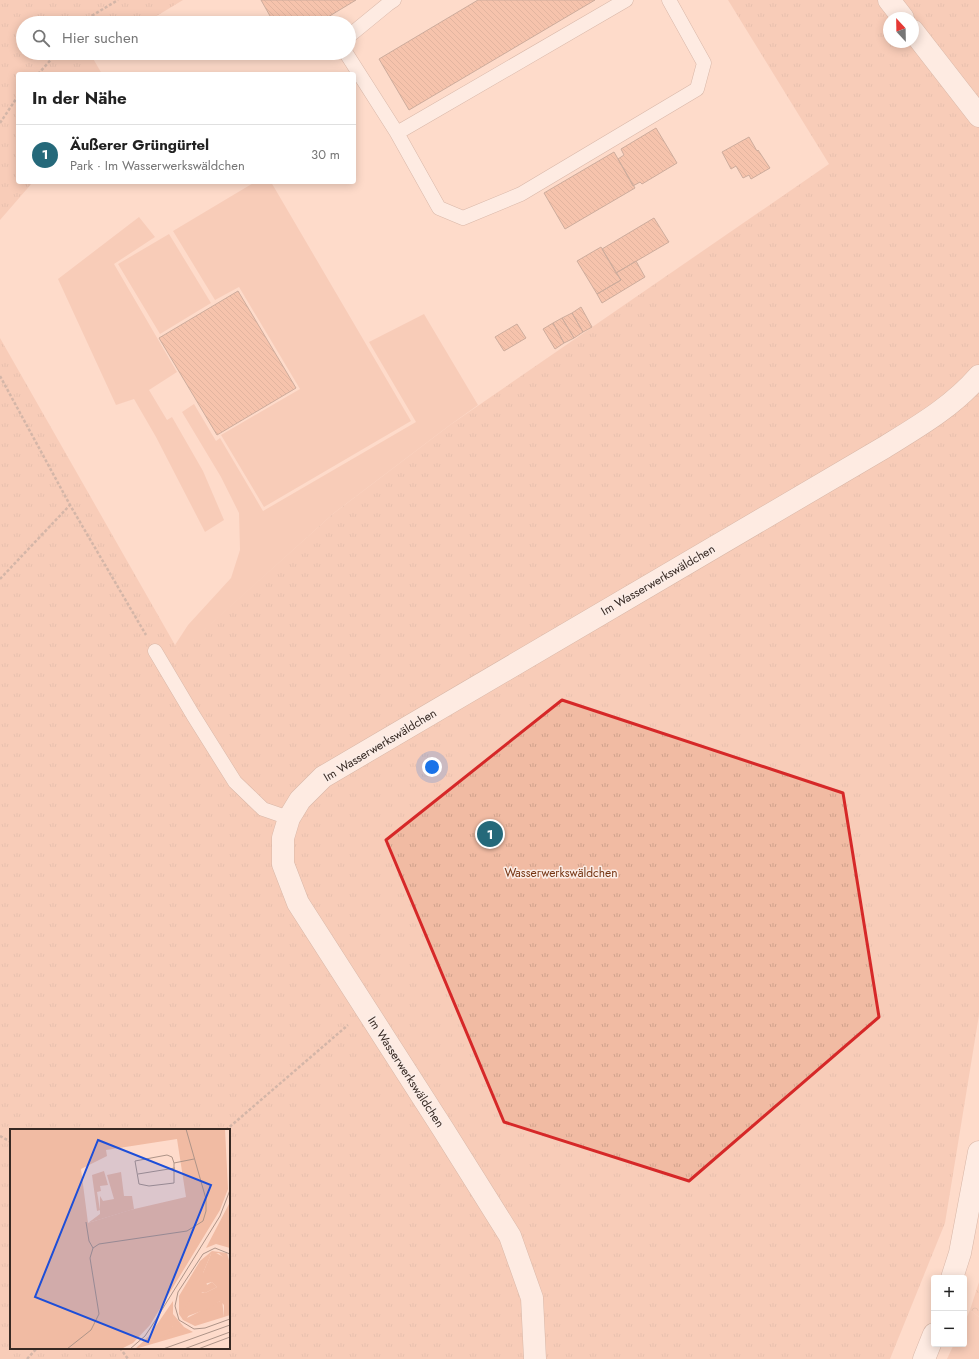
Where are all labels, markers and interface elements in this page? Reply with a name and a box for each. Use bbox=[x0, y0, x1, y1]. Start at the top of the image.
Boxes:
north arrow bbox=[883, 12, 919, 48]
search box bbox=[16, 16, 356, 60]
icon: search bbox=[30, 27, 52, 49]
text: Hier suchen bbox=[62, 27, 139, 49]
text: In der Nähe bbox=[32, 86, 127, 110]
text: Äußerer Grüngürtel bbox=[70, 134, 209, 156]
text: 1 bbox=[42, 145, 48, 164]
text: 30 m bbox=[311, 145, 340, 164]
text: Park · Im Wasserwerkswäldchen bbox=[70, 156, 245, 175]
street label: Im Wasserwerkswäldchen bbox=[598, 540, 718, 620]
street label: Im Wasserwerkswäldchen bbox=[320, 704, 440, 786]
your location bbox=[422, 757, 442, 777]
pin: 1 bbox=[477, 819, 503, 849]
park label: Wasserwerkswäldchen bbox=[504, 864, 618, 882]
street label: Im Wasserwerkswäldchen bbox=[363, 1013, 449, 1131]
inset map bbox=[10, 1129, 230, 1349]
map controls bbox=[931, 1275, 967, 1347]
button: + bbox=[931, 1275, 967, 1311]
button: − bbox=[931, 1311, 967, 1347]

